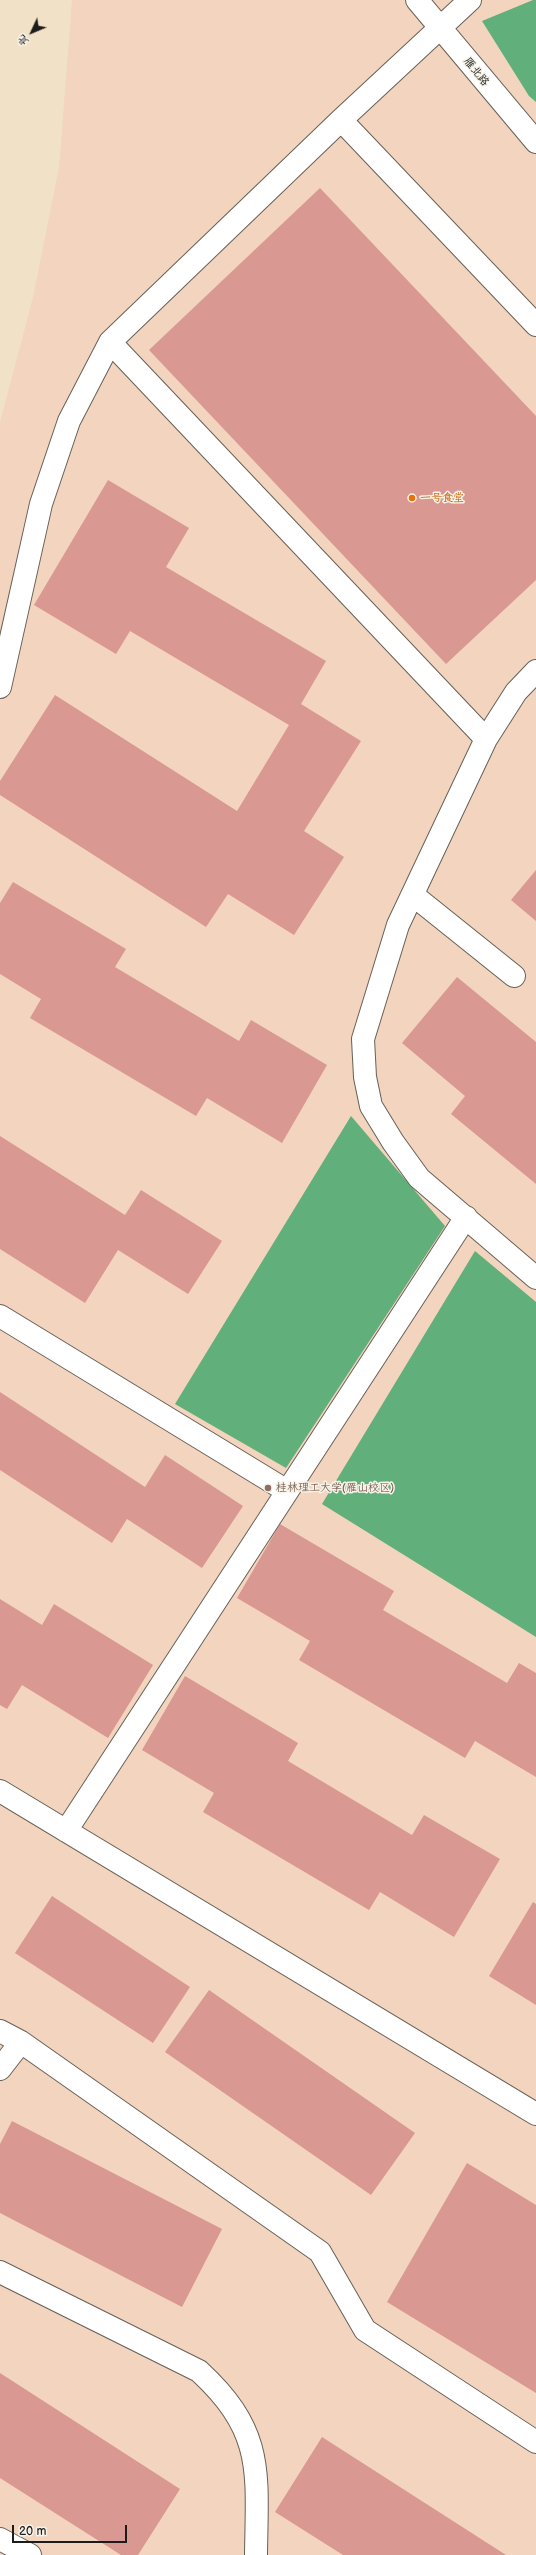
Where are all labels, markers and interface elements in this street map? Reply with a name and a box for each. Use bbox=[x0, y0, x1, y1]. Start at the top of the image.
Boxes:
north arrow bbox=[12, 12, 52, 52]
text: 北 bbox=[15, 32, 32, 49]
street label: 雁北路 bbox=[460, 55, 492, 89]
place label: 一号食堂 bbox=[420, 491, 464, 505]
marker: 一号食堂 bbox=[407, 493, 417, 503]
place label: 桂林理工大学(雁山校区) bbox=[276, 1481, 394, 1495]
marker: 桂林理工大学(雁山校区) bbox=[263, 1483, 273, 1493]
scale bar bbox=[14, 2517, 129, 2543]
text: 20 m bbox=[19, 2524, 46, 2539]

